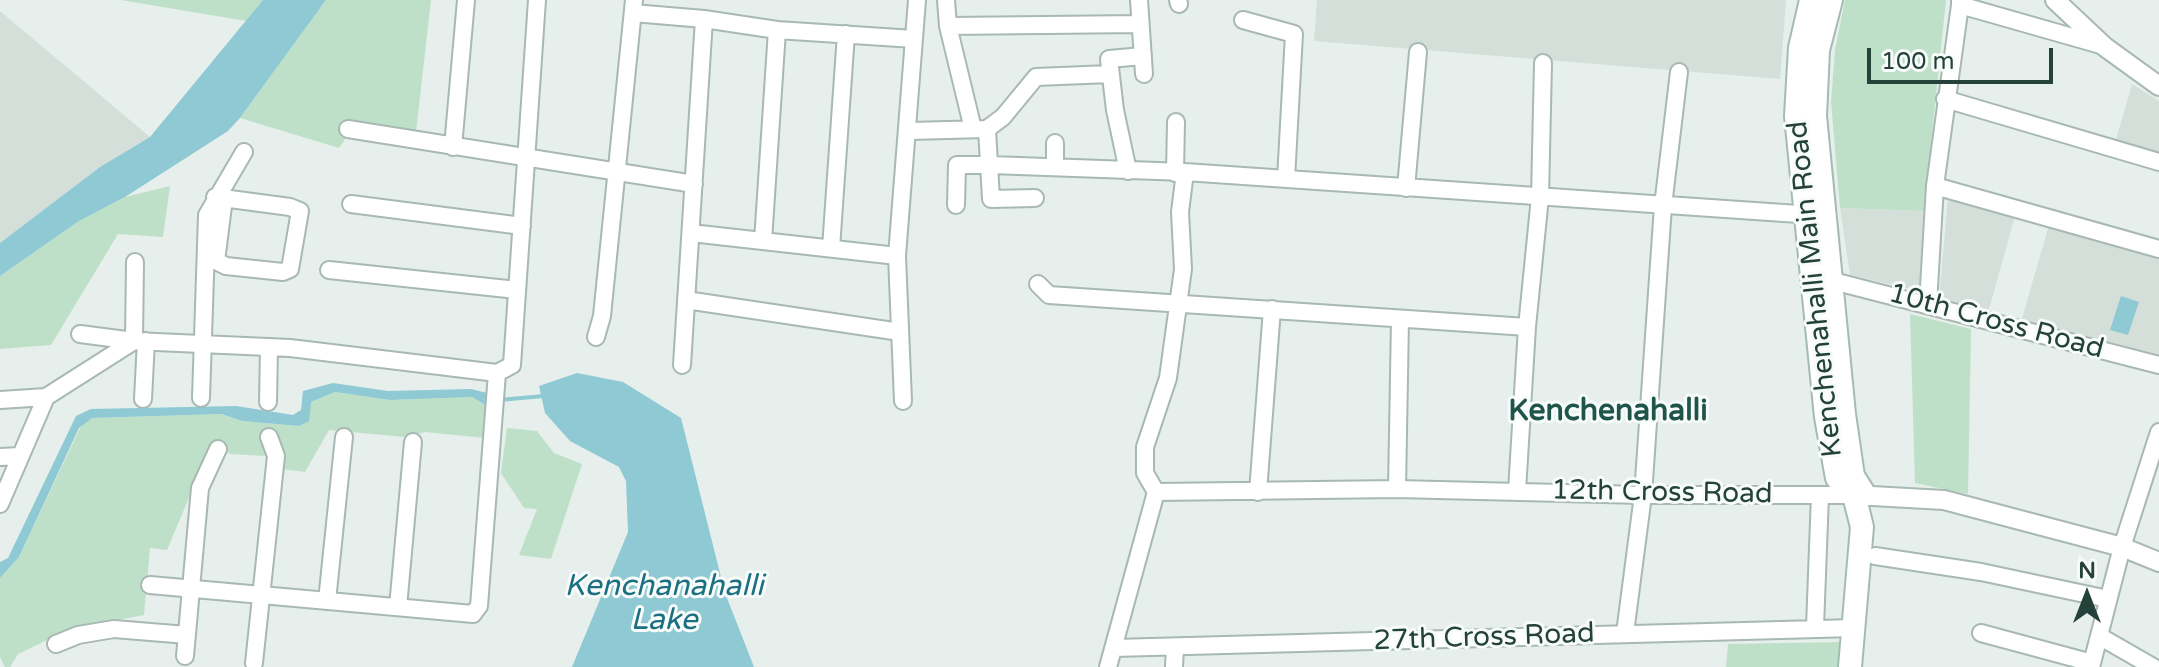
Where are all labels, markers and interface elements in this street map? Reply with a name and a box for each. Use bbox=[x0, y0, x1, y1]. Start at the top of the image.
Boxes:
scale bar bbox=[1871, 32, 2057, 82]
text: 100 m bbox=[1881, 47, 1955, 76]
street label: Kenchenahalli Main Road bbox=[1782, 119, 1850, 459]
street label: 10th Cross Road bbox=[1885, 277, 2107, 367]
district label: Kenchenahalli bbox=[1508, 394, 1708, 430]
street label: 12th Cross Road bbox=[1551, 474, 1773, 512]
north arrow bbox=[2047, 555, 2127, 635]
text: N bbox=[2078, 558, 2096, 584]
water label: Kenchanahalli Lake bbox=[564, 569, 764, 640]
street label: 27th Cross Road bbox=[1373, 617, 1595, 659]

